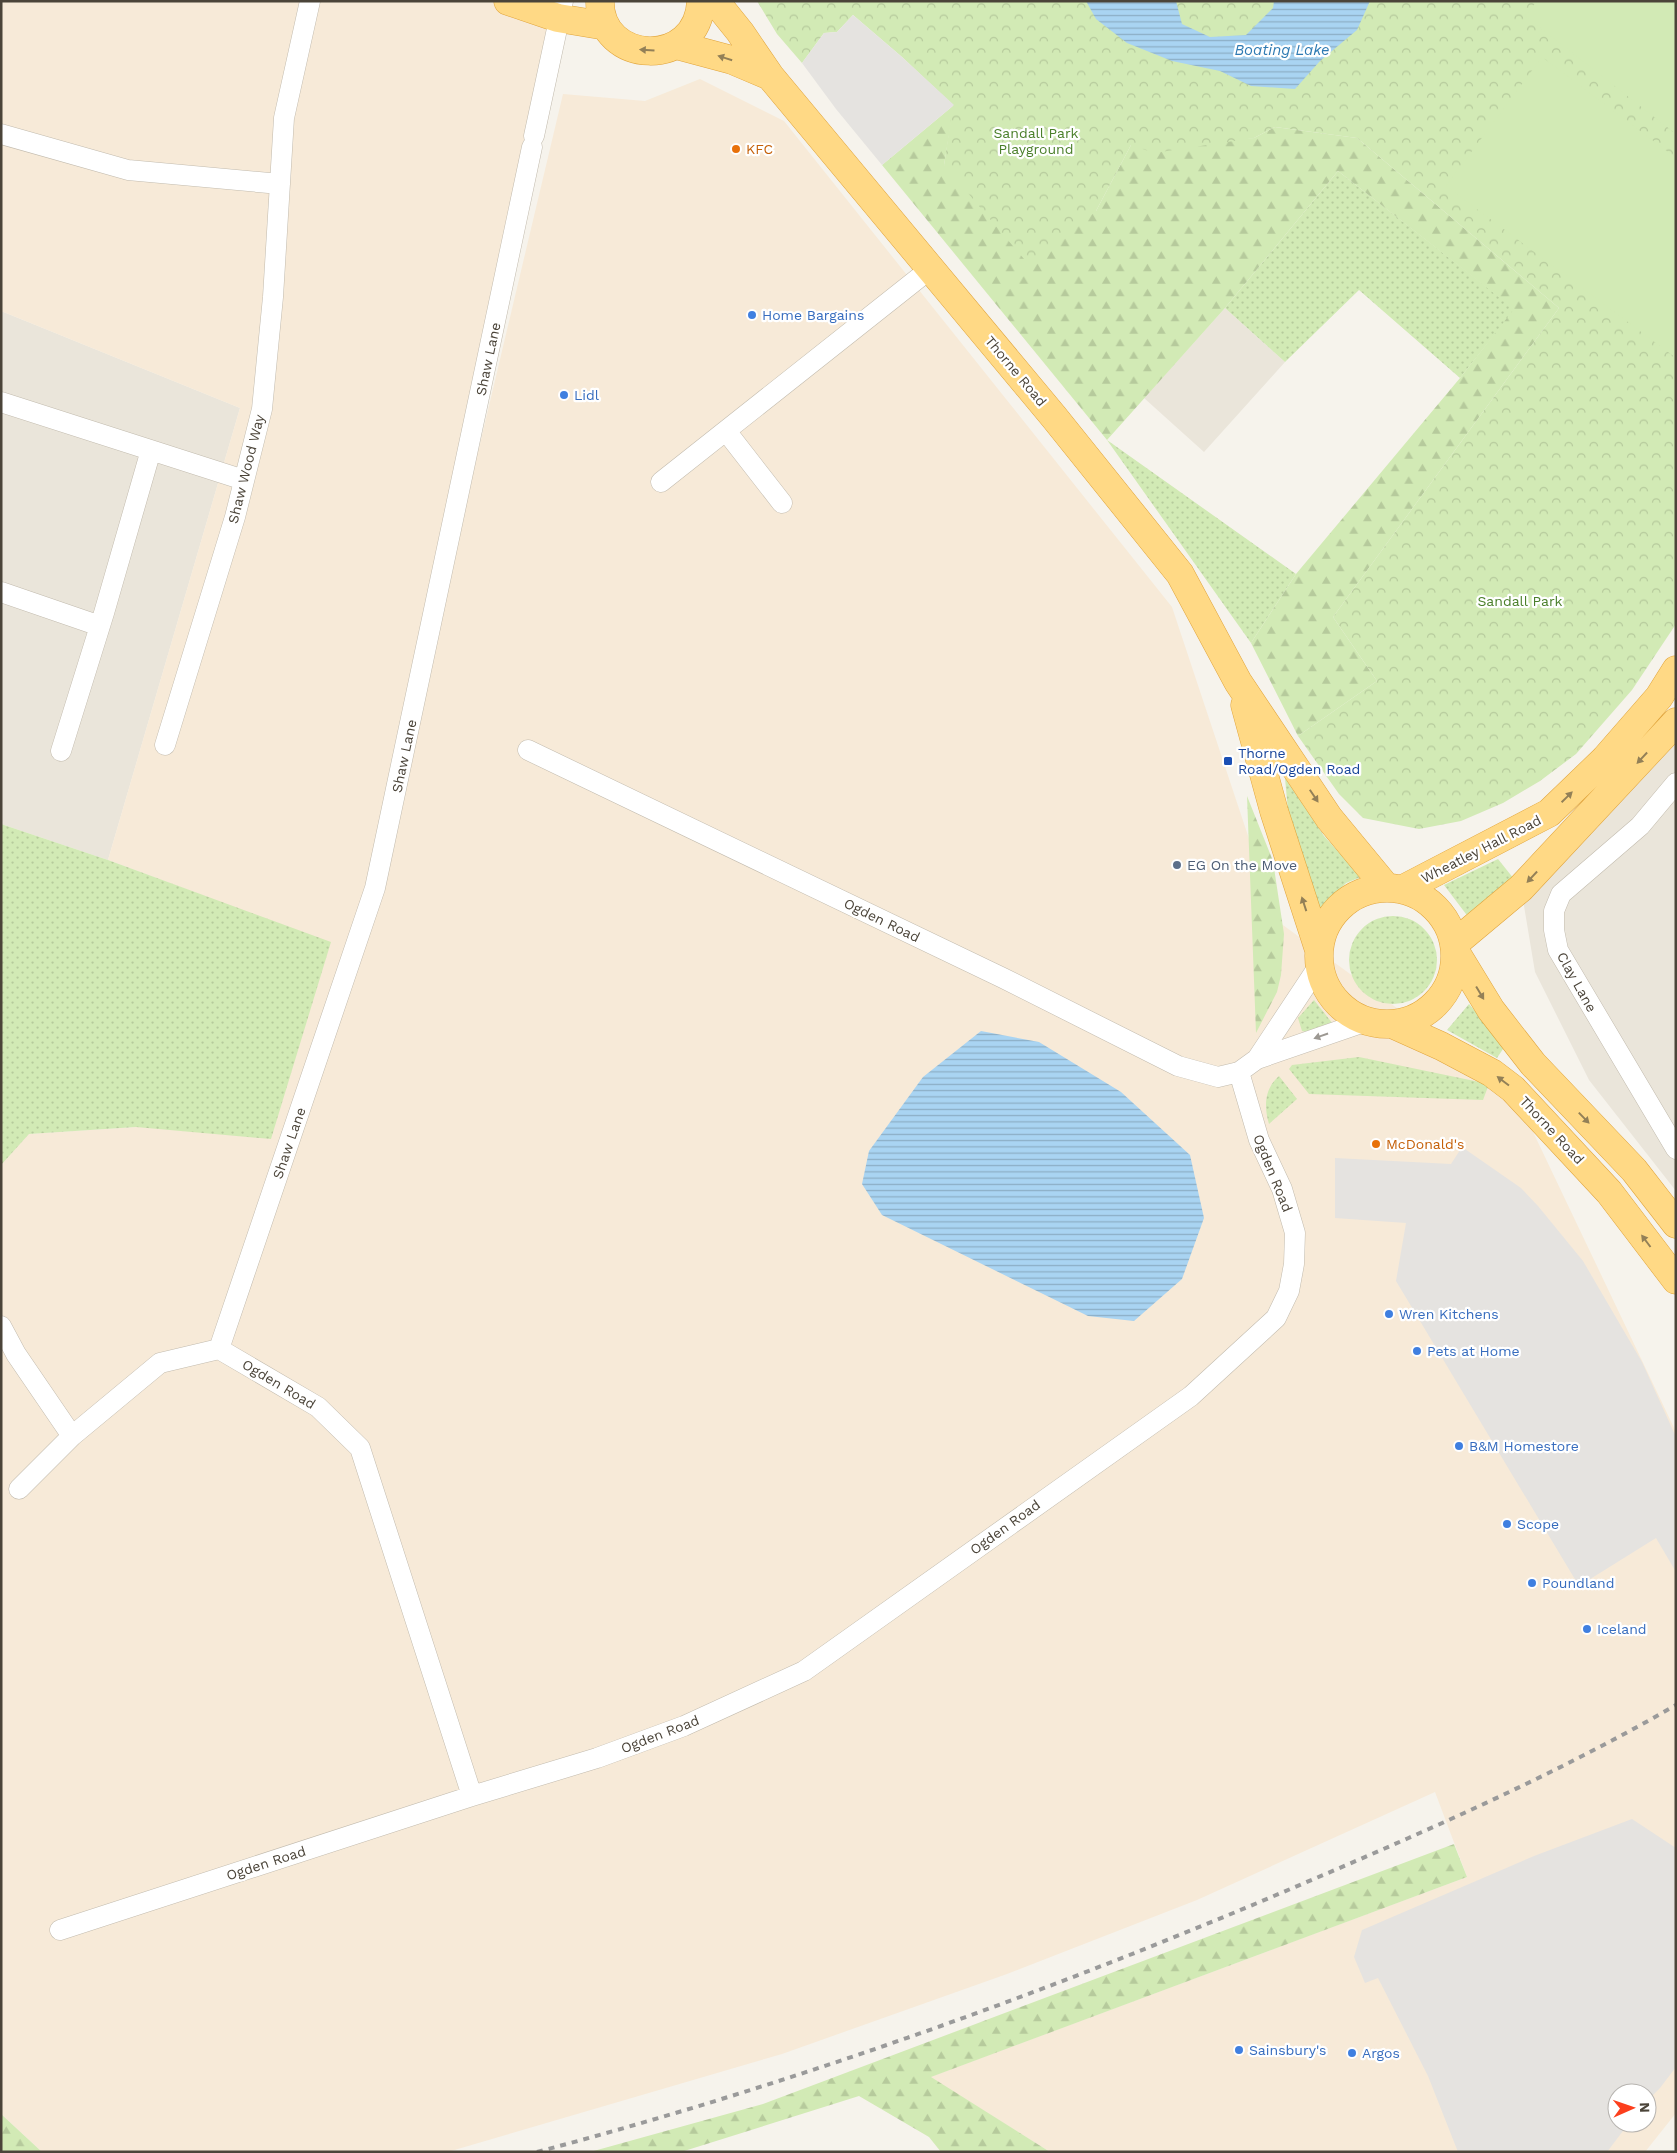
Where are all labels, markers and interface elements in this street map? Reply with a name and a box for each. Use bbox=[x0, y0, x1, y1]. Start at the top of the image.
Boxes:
water label: Boating Lake bbox=[1234, 41, 1330, 59]
one-way arrow bbox=[638, 46, 654, 54]
one-way arrow bbox=[717, 53, 732, 61]
park label: Sandall Park Playground bbox=[993, 125, 1079, 157]
place label: KFC bbox=[746, 141, 773, 157]
marker: KFC bbox=[730, 143, 742, 155]
place label: Home Bargains bbox=[762, 307, 864, 323]
marker: Home Bargains bbox=[746, 309, 758, 321]
street label: Shaw Lane bbox=[472, 321, 504, 397]
street label: Thorne Road bbox=[982, 333, 1050, 409]
place label: Lidl bbox=[574, 387, 600, 403]
marker: Lidl bbox=[558, 389, 570, 401]
street label: Shaw Wood Way bbox=[225, 412, 267, 525]
park label: Sandall Park bbox=[1477, 593, 1563, 609]
street label: Shaw Lane bbox=[388, 718, 420, 794]
place label: Thorne Road/Ogden Road bbox=[1238, 745, 1360, 777]
one-way arrow bbox=[1637, 752, 1648, 764]
marker: Thorne Road/Ogden Road bbox=[1222, 755, 1234, 767]
one-way arrow bbox=[1309, 789, 1319, 802]
one-way arrow bbox=[1560, 791, 1572, 803]
street label: Wheatley Hall Road bbox=[1418, 812, 1544, 886]
place label: EG On the Move bbox=[1187, 857, 1297, 873]
marker: EG On the Move bbox=[1171, 859, 1183, 871]
one-way arrow bbox=[1526, 870, 1538, 882]
street label: Ogden Road bbox=[841, 895, 923, 945]
one-way arrow bbox=[1300, 896, 1308, 911]
street label: Clay Lane bbox=[1554, 949, 1600, 1015]
one-way arrow bbox=[1476, 986, 1485, 999]
one-way arrow bbox=[1314, 1033, 1329, 1041]
one-way arrow bbox=[1497, 1076, 1510, 1087]
street label: Thorne Road bbox=[1517, 1093, 1587, 1167]
street label: Shaw Lane bbox=[269, 1105, 309, 1181]
one-way arrow bbox=[1578, 1111, 1590, 1123]
street label: Ogden Road bbox=[1250, 1132, 1296, 1214]
place label: McDonald's bbox=[1386, 1136, 1464, 1152]
marker: McDonald's bbox=[1370, 1138, 1382, 1150]
one-way arrow bbox=[1641, 1235, 1652, 1248]
place label: Wren Kitchens bbox=[1399, 1306, 1499, 1322]
marker: Wren Kitchens bbox=[1383, 1308, 1395, 1320]
place label: Pets at Home bbox=[1427, 1343, 1520, 1359]
marker: Pets at Home bbox=[1411, 1345, 1423, 1357]
street label: Ogden Road bbox=[240, 1356, 318, 1412]
place label: B&M Homestore bbox=[1469, 1438, 1579, 1454]
marker: B&M Homestore bbox=[1453, 1440, 1465, 1452]
street label: Ogden Road bbox=[967, 1496, 1043, 1558]
place label: Scope bbox=[1517, 1516, 1559, 1532]
marker: Scope bbox=[1501, 1518, 1513, 1530]
place label: Poundland bbox=[1542, 1575, 1615, 1591]
marker: Poundland bbox=[1526, 1577, 1538, 1589]
place label: Iceland bbox=[1597, 1621, 1647, 1637]
marker: Iceland bbox=[1581, 1623, 1593, 1635]
street label: Ogden Road bbox=[619, 1712, 701, 1756]
street label: Ogden Road bbox=[224, 1843, 308, 1883]
place label: Sainsbury's bbox=[1249, 2042, 1326, 2058]
marker: Sainsbury's bbox=[1233, 2044, 1245, 2056]
place label: Argos bbox=[1362, 2045, 1400, 2061]
marker: Argos bbox=[1346, 2047, 1358, 2059]
north arrow bbox=[1607, 2083, 1657, 2133]
text: N bbox=[1637, 2102, 1653, 2113]

